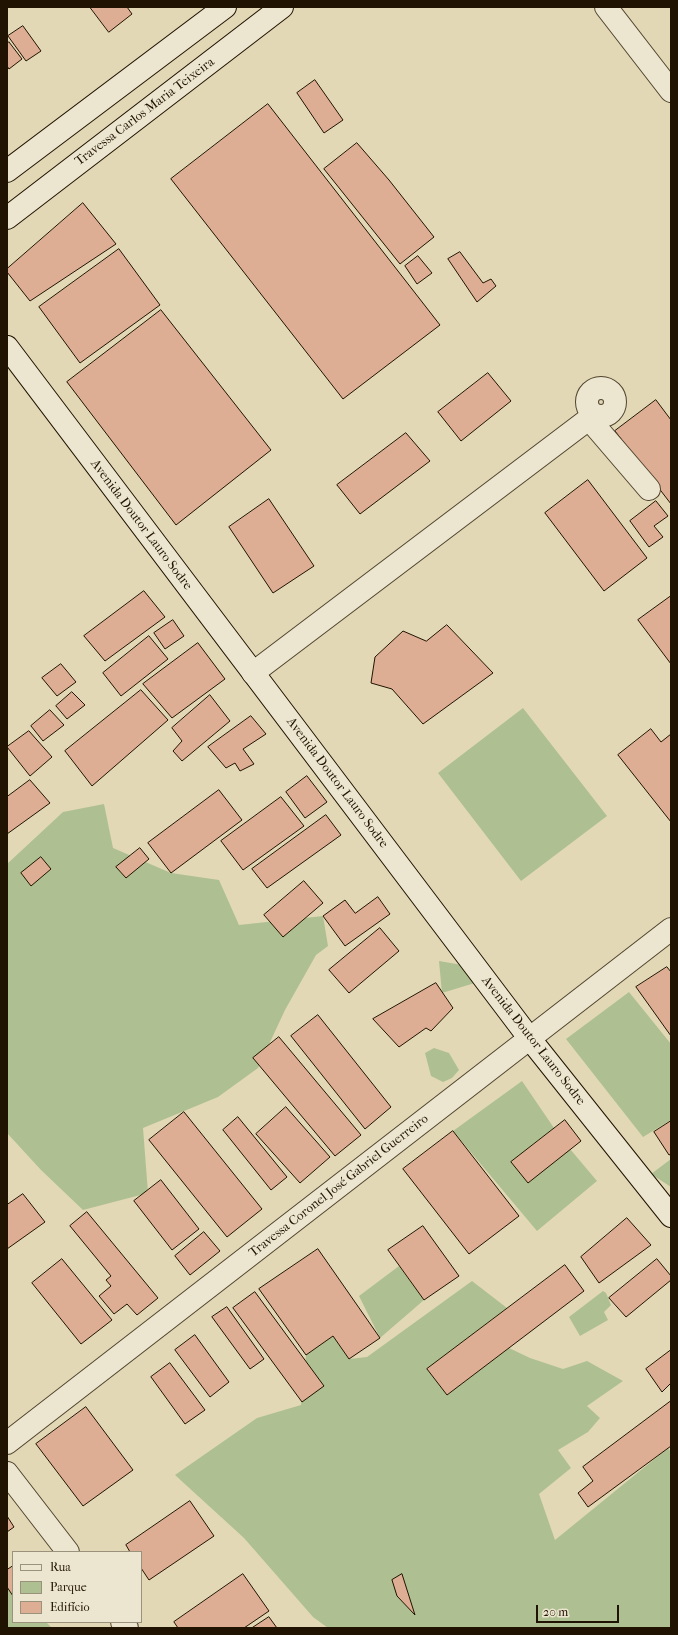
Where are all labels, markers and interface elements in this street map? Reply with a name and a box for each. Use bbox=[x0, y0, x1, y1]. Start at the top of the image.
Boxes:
street label: Travessa Carlos Maria Teixeira bbox=[72, 54, 218, 170]
street label: Avenida Doutor Lauro Sodre bbox=[87, 457, 195, 593]
street label: Avenida Doutor Lauro Sodre bbox=[283, 715, 391, 851]
street label: Avenida Doutor Lauro Sodre bbox=[478, 973, 588, 1109]
street label: Travessa Coronel José Gabriel Guerreiro bbox=[246, 1111, 432, 1261]
legend bbox=[12, 1551, 142, 1623]
text: Rua bbox=[50, 1560, 71, 1574]
text: Parque bbox=[50, 1580, 87, 1594]
scale bar bbox=[538, 1597, 621, 1623]
text: Edifício bbox=[50, 1600, 90, 1614]
text: 20 m bbox=[543, 1605, 568, 1619]

